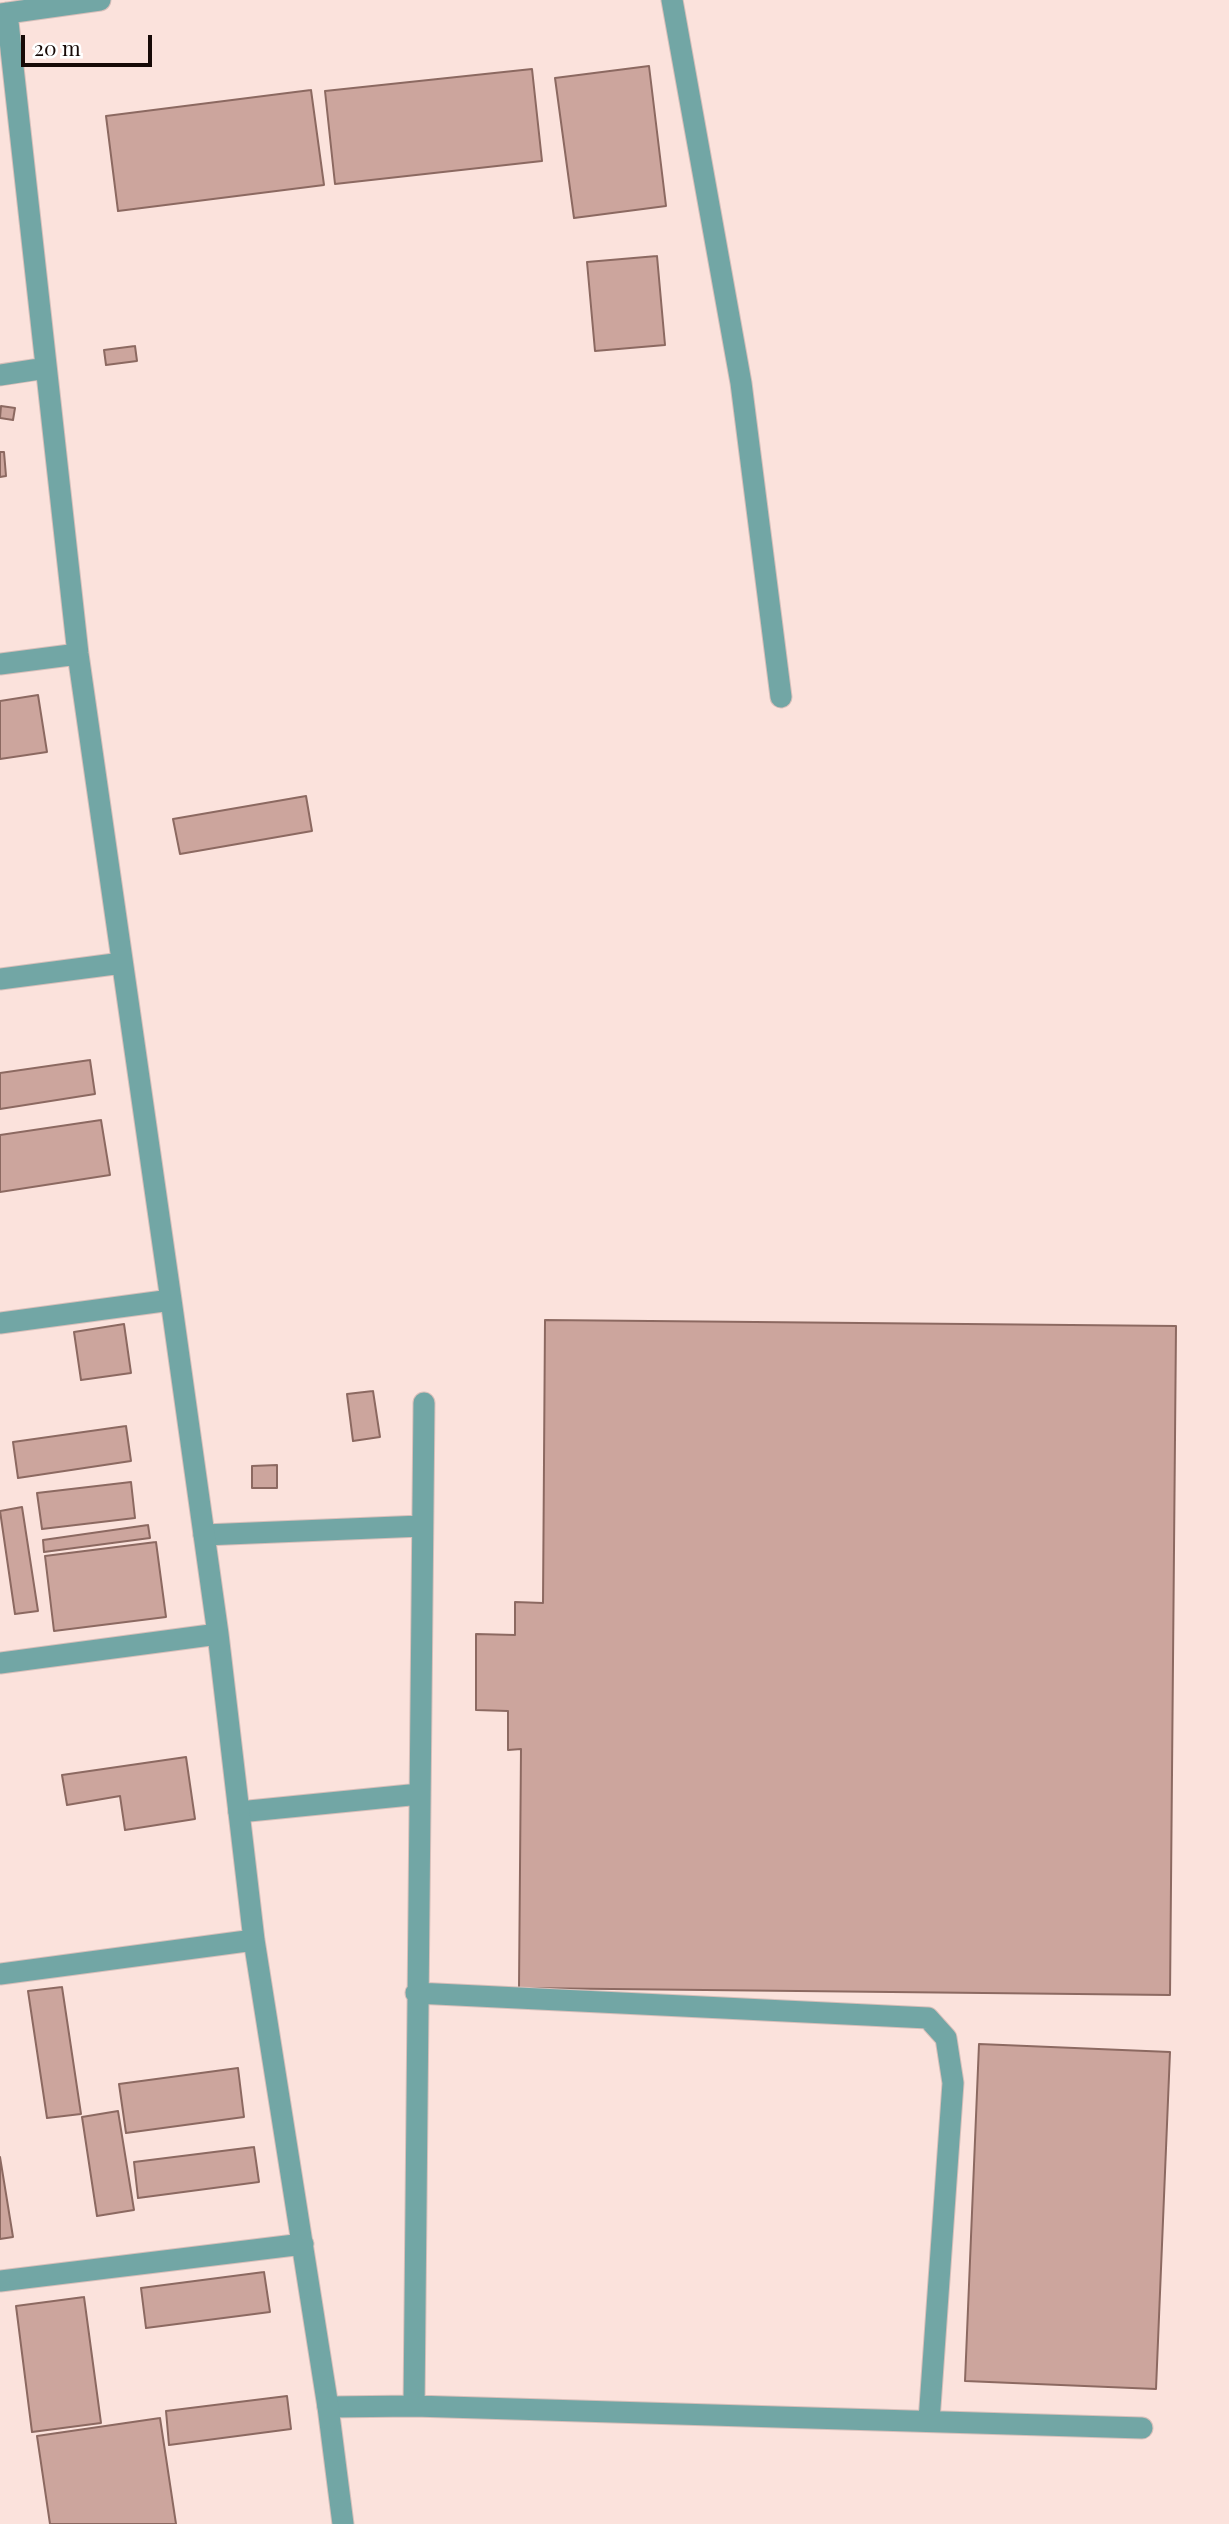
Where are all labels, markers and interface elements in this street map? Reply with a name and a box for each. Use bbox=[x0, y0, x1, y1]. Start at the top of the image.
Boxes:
scale bar bbox=[24, 21, 156, 65]
text: 20 m bbox=[34, 33, 81, 61]

